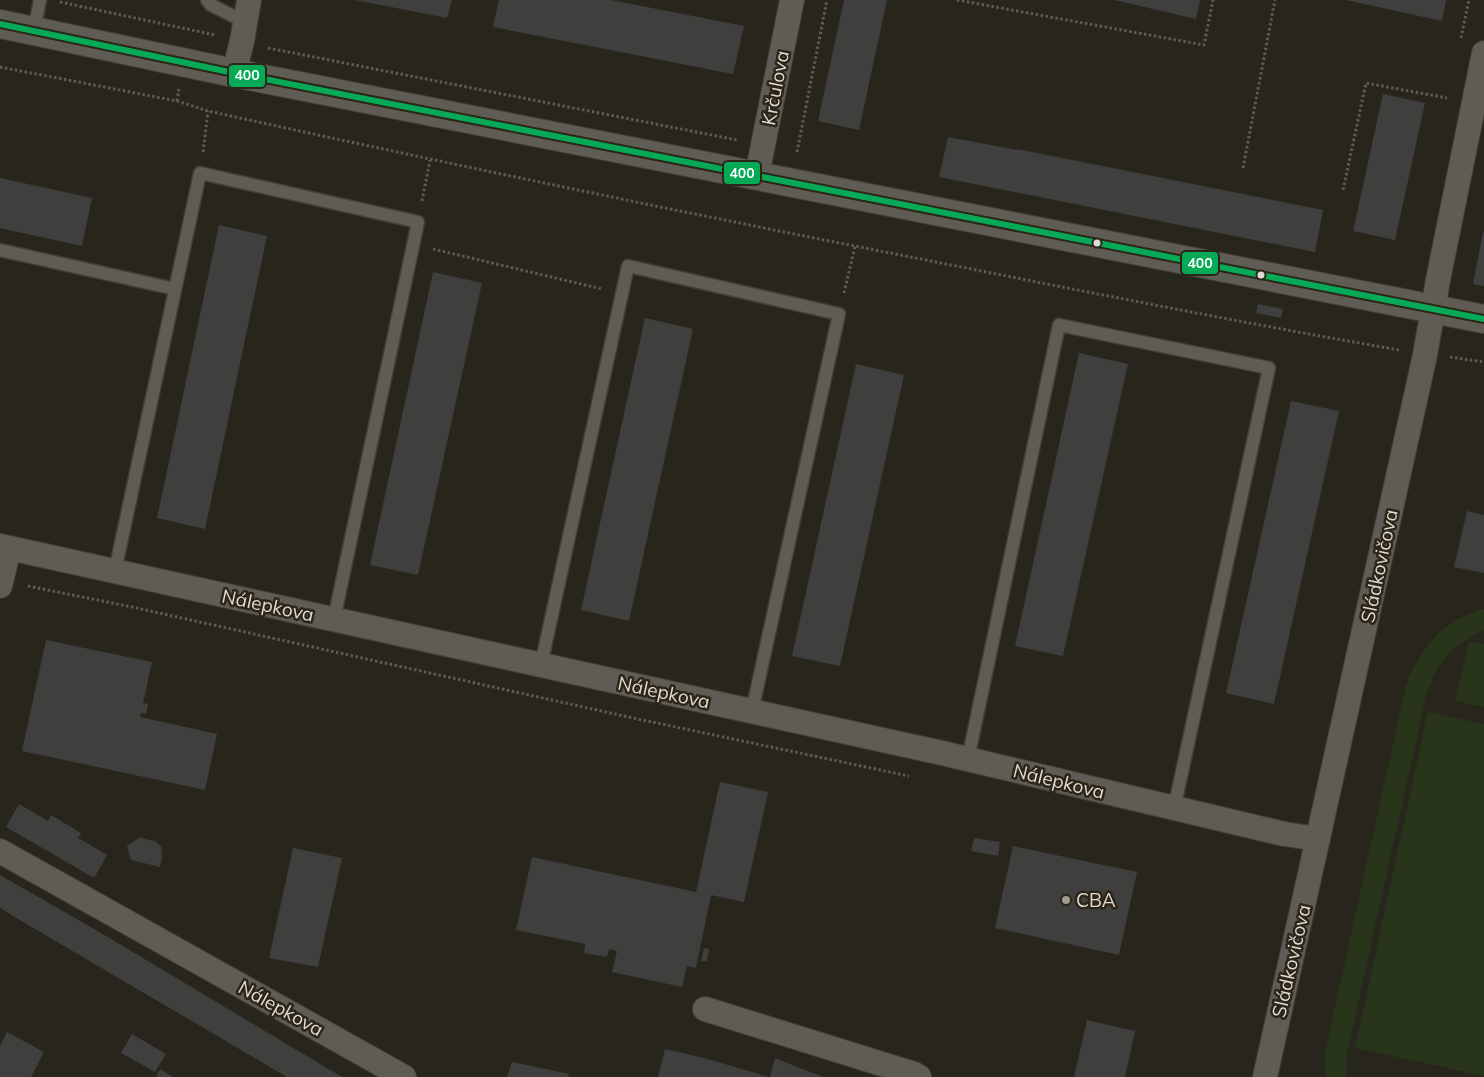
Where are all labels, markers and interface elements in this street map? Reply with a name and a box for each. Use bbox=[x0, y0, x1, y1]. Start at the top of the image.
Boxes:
street label: Krčulova bbox=[756, 49, 794, 127]
line badge: 400 bbox=[228, 64, 266, 88]
text: 400 bbox=[234, 66, 260, 84]
line badge: 400 bbox=[723, 161, 761, 185]
text: 400 bbox=[729, 164, 755, 182]
unlabelled marker bbox=[1092, 238, 1102, 248]
line badge: 400 bbox=[1181, 251, 1219, 275]
text: 400 bbox=[1187, 254, 1213, 272]
unlabelled marker bbox=[1256, 270, 1266, 280]
street label: Sládkovičova bbox=[1355, 507, 1403, 625]
street label: Nálepkova bbox=[220, 584, 316, 626]
street label: Nálepkova bbox=[616, 671, 712, 713]
street label: Nálepkova bbox=[1011, 758, 1107, 804]
place label: CBA bbox=[1076, 888, 1116, 912]
marker: CBA bbox=[1060, 894, 1072, 906]
street label: Sládkovičova bbox=[1266, 902, 1316, 1020]
street label: Nálepkova bbox=[234, 975, 328, 1041]

